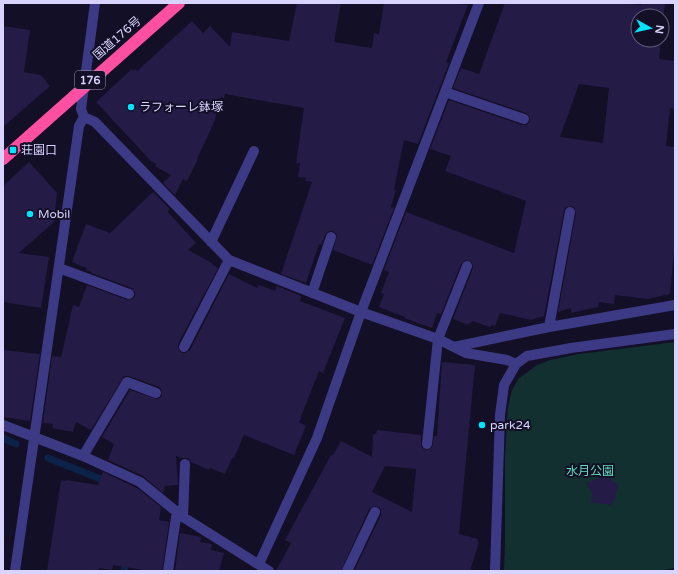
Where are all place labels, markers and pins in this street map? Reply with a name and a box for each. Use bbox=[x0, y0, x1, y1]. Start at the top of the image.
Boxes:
place label: ラフォーレ鉢塚 bbox=[139, 100, 223, 114]
marker: ラフォーレ鉢塚 bbox=[126, 102, 136, 112]
place label: 荘園口 bbox=[21, 143, 57, 157]
marker: 荘園口 bbox=[8, 145, 18, 155]
place label: Mobil bbox=[38, 207, 70, 221]
marker: Mobil bbox=[25, 209, 35, 219]
place label: park24 bbox=[490, 418, 531, 432]
marker: park24 bbox=[477, 420, 487, 430]

